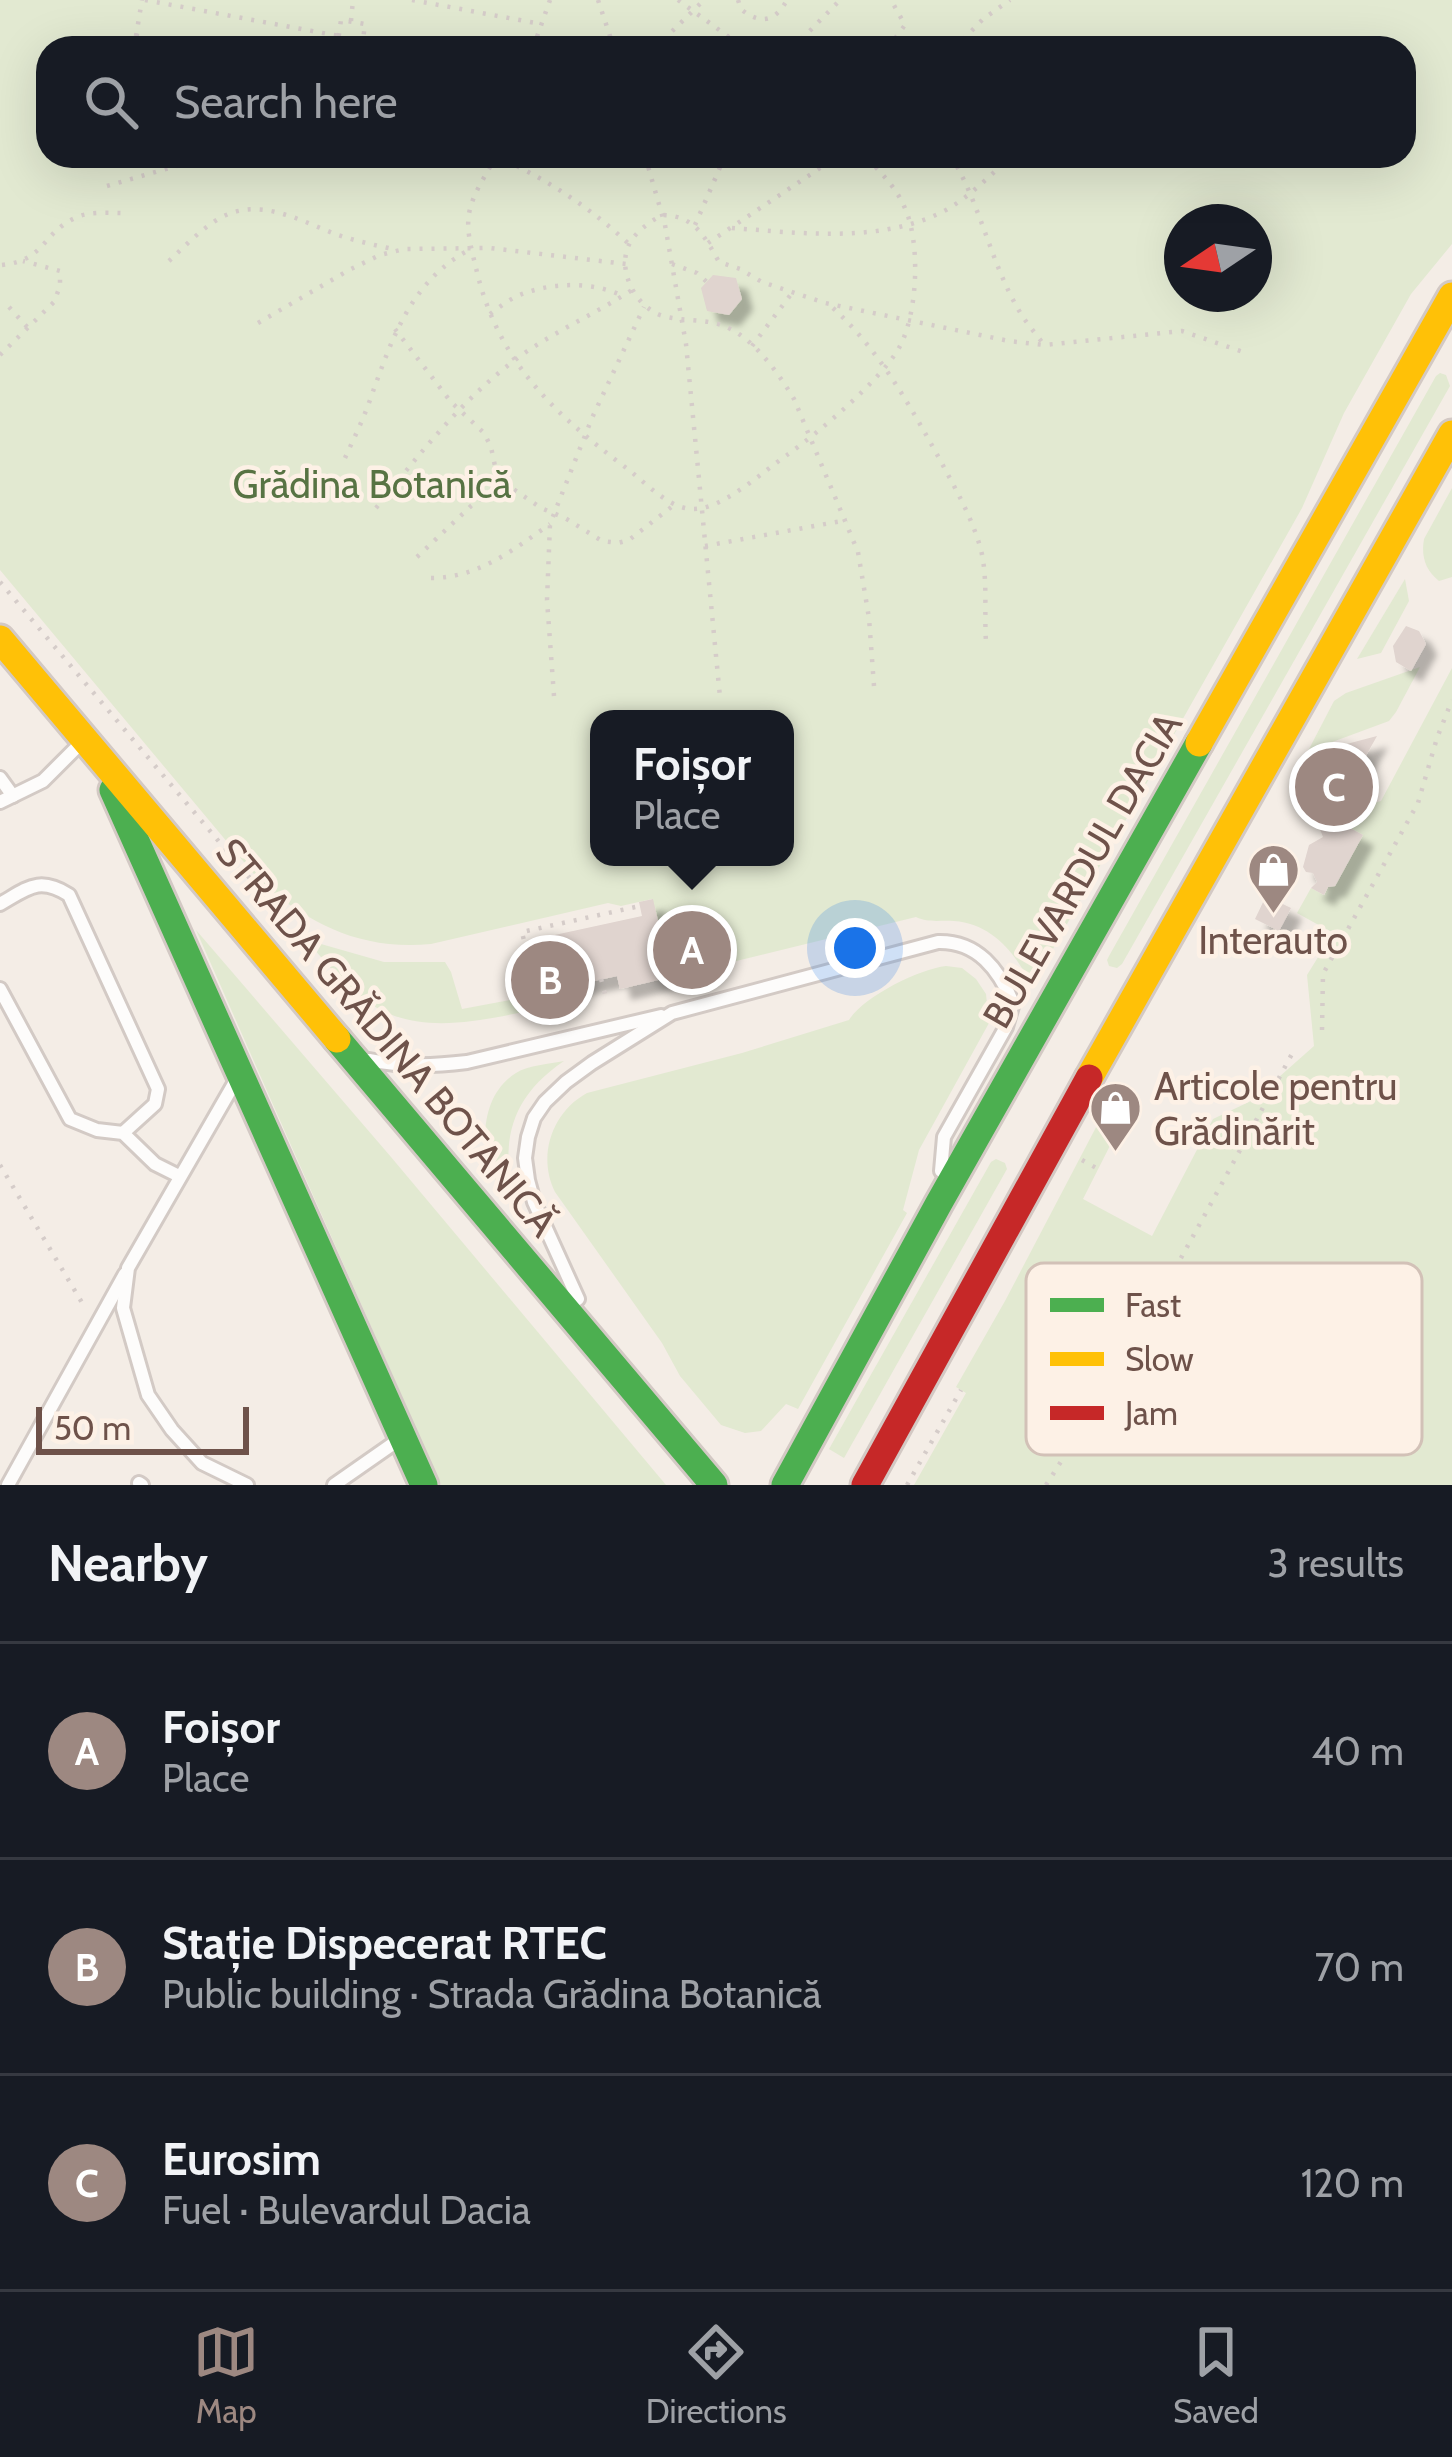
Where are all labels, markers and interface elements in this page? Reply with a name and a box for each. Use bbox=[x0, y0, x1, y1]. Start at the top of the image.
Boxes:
search box bbox=[36, 36, 1416, 168]
icon: search bbox=[78, 69, 144, 135]
text: Search here bbox=[174, 75, 398, 129]
north arrow bbox=[1164, 204, 1272, 312]
park label: Grădina Botanică bbox=[233, 460, 512, 508]
street label: BULEVARDUL DACIA bbox=[972, 704, 1192, 1036]
popup bbox=[590, 710, 794, 866]
text: Foișor bbox=[633, 737, 751, 791]
pin: C bbox=[1295, 742, 1373, 832]
text: Place bbox=[633, 791, 720, 839]
street label: STRADA GRĂDINA BOTANICĂ bbox=[207, 829, 567, 1245]
shop icon: Interauto bbox=[1245, 842, 1301, 916]
pin: A bbox=[653, 905, 731, 995]
place label: Interauto bbox=[1198, 916, 1348, 964]
your location bbox=[825, 918, 885, 978]
pin: B bbox=[511, 935, 589, 1025]
place label: Articole pentru Grădinărit bbox=[1154, 1062, 1397, 1155]
shop icon: Articole pentru Grădinărit bbox=[1087, 1080, 1143, 1154]
legend bbox=[1026, 1263, 1422, 1455]
text: Fast bbox=[1125, 1285, 1181, 1325]
text: Slow bbox=[1125, 1339, 1194, 1379]
text: Jam bbox=[1124, 1393, 1178, 1433]
scale bar bbox=[36, 1401, 249, 1454]
text: 50 m bbox=[54, 1408, 131, 1448]
text: Nearby bbox=[48, 1532, 208, 1594]
text: 3 results bbox=[1267, 1539, 1404, 1587]
text: Foișor bbox=[162, 1700, 280, 1754]
text: A bbox=[75, 1727, 99, 1775]
text: 40 m bbox=[1311, 1727, 1404, 1775]
text: Place bbox=[162, 1754, 249, 1802]
text: Stație Dispecerat RTEC bbox=[162, 1916, 607, 1970]
text: B bbox=[75, 1943, 99, 1991]
text: 70 m bbox=[1315, 1943, 1404, 1991]
text: Public building · Strada Grădina Botanică bbox=[162, 1970, 821, 2018]
text: Eurosim bbox=[162, 2132, 321, 2186]
text: C bbox=[75, 2159, 99, 2207]
text: 120 m bbox=[1301, 2159, 1404, 2207]
text: Fuel · Bulevardul Dacia bbox=[162, 2186, 531, 2234]
tab: Map bbox=[193, 2319, 259, 2431]
tab: Directions bbox=[646, 2319, 787, 2431]
tab: Saved bbox=[1173, 2319, 1259, 2431]

